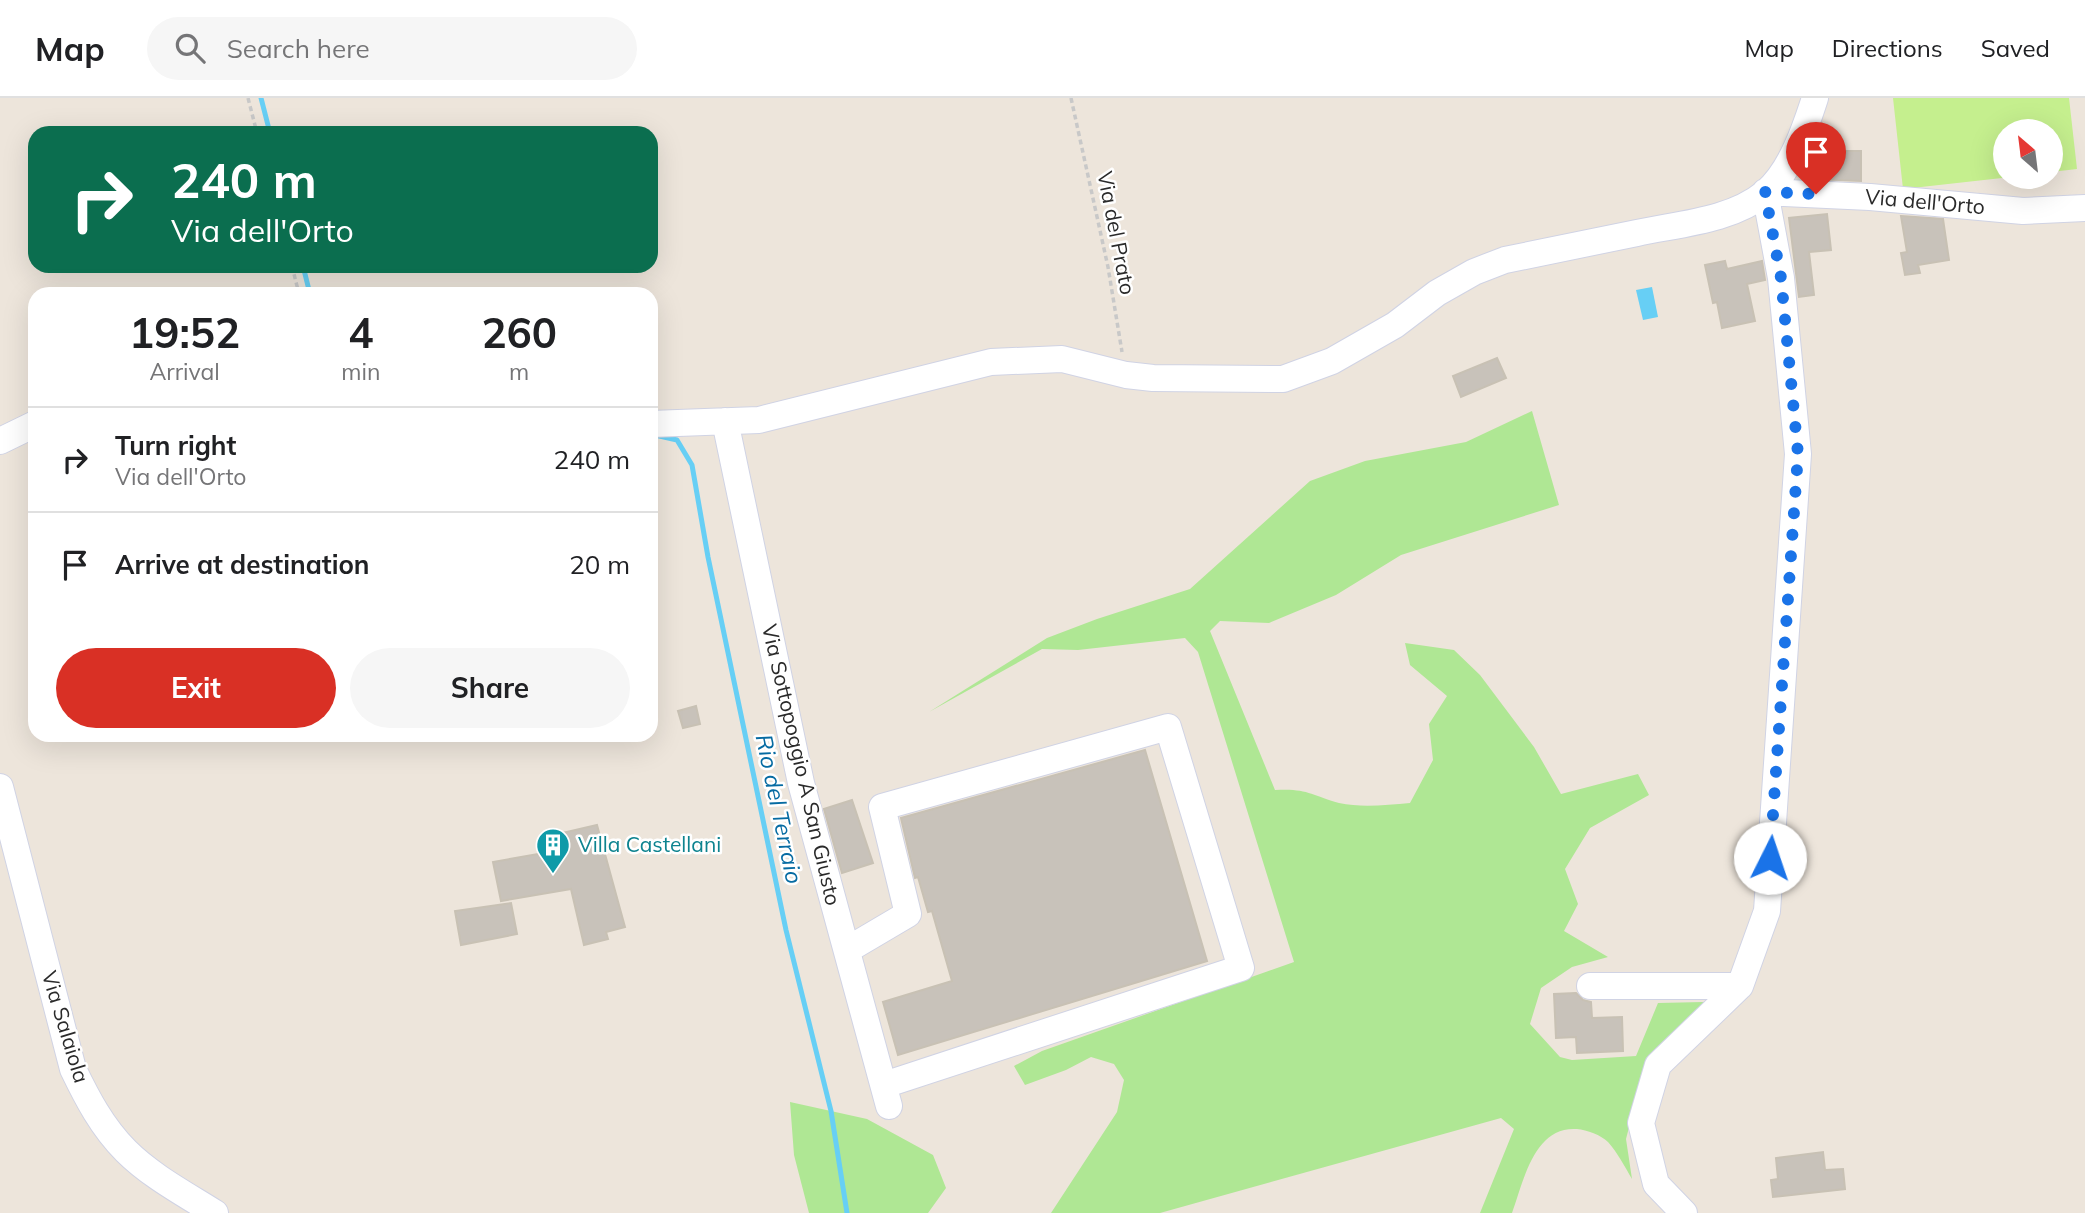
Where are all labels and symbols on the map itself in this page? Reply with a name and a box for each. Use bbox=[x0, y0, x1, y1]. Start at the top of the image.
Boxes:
north arrow bbox=[1993, 119, 2063, 189]
pin bbox=[1786, 122, 1846, 194]
street label: Via del Prato bbox=[1092, 169, 1142, 297]
street label: Via dell'Orto bbox=[1864, 183, 1986, 219]
street label: Via Sottopoggio A San Giusto bbox=[757, 622, 847, 908]
water label: Rio del Terraio bbox=[750, 732, 809, 886]
position arrow bbox=[1733, 821, 1807, 895]
building icon: Villa Castellani bbox=[534, 826, 572, 875]
place label: Villa Castellani bbox=[578, 831, 721, 857]
street label: Via Salaiola bbox=[37, 968, 95, 1086]

